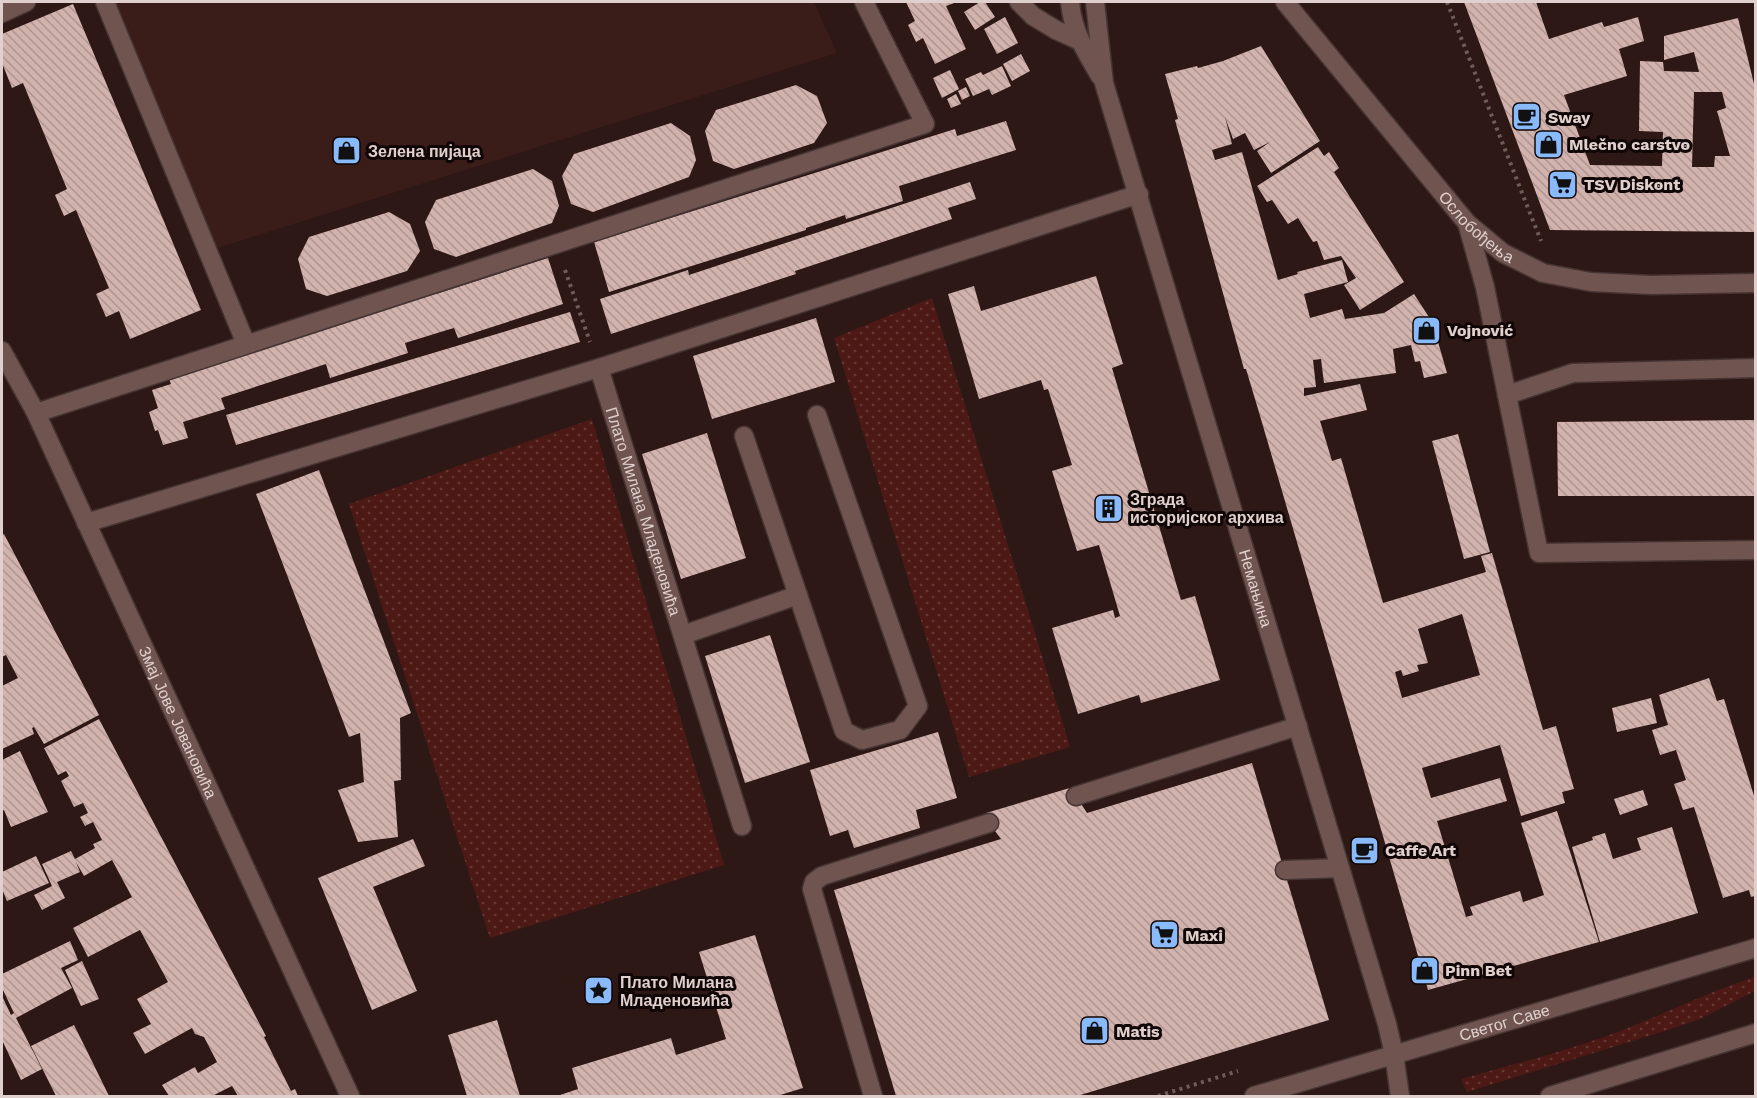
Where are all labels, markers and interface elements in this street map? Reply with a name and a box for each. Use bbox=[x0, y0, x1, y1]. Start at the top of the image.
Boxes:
cafe icon: Sway bbox=[1511, 101, 1543, 133]
place label: Sway bbox=[1548, 108, 1591, 127]
shop icon: Mlečno carstvo bbox=[1532, 128, 1564, 160]
shop icon: Зелена пијаца bbox=[331, 135, 363, 167]
place label: Mlečno carstvo bbox=[1569, 135, 1691, 154]
place label: Зелена пијаца bbox=[368, 142, 481, 161]
supermarket icon: TSV Diskont bbox=[1547, 168, 1579, 200]
place label: TSV Diskont bbox=[1584, 175, 1680, 194]
street label: Ослобођења bbox=[1435, 187, 1517, 267]
shop icon: Vojnović bbox=[1410, 314, 1442, 346]
place label: Vojnović bbox=[1447, 321, 1513, 340]
street label: Плато Милана Младеновића bbox=[602, 405, 685, 618]
place label: Зграда историјског архива bbox=[1130, 490, 1284, 527]
building icon: Зграда историјског архива bbox=[1093, 492, 1125, 524]
street label: Немањина bbox=[1235, 547, 1276, 629]
street label: Змај Јове Јовановића bbox=[135, 643, 221, 802]
cafe icon: Caffe Art bbox=[1348, 834, 1380, 866]
place label: Caffe Art bbox=[1385, 841, 1456, 860]
supermarket icon: Maxi bbox=[1148, 919, 1180, 951]
place label: Maxi bbox=[1185, 926, 1223, 945]
shop icon: Pinn Bet bbox=[1408, 954, 1440, 986]
place label: Pinn Bet bbox=[1445, 961, 1512, 980]
place label: Плато Милана Младеновића bbox=[620, 973, 733, 1010]
place icon: Плато Милана Младеновића bbox=[583, 975, 615, 1007]
street label: Светог Саве bbox=[1457, 1000, 1552, 1045]
shop icon: Matis bbox=[1079, 1015, 1111, 1047]
place label: Matis bbox=[1116, 1022, 1160, 1041]

